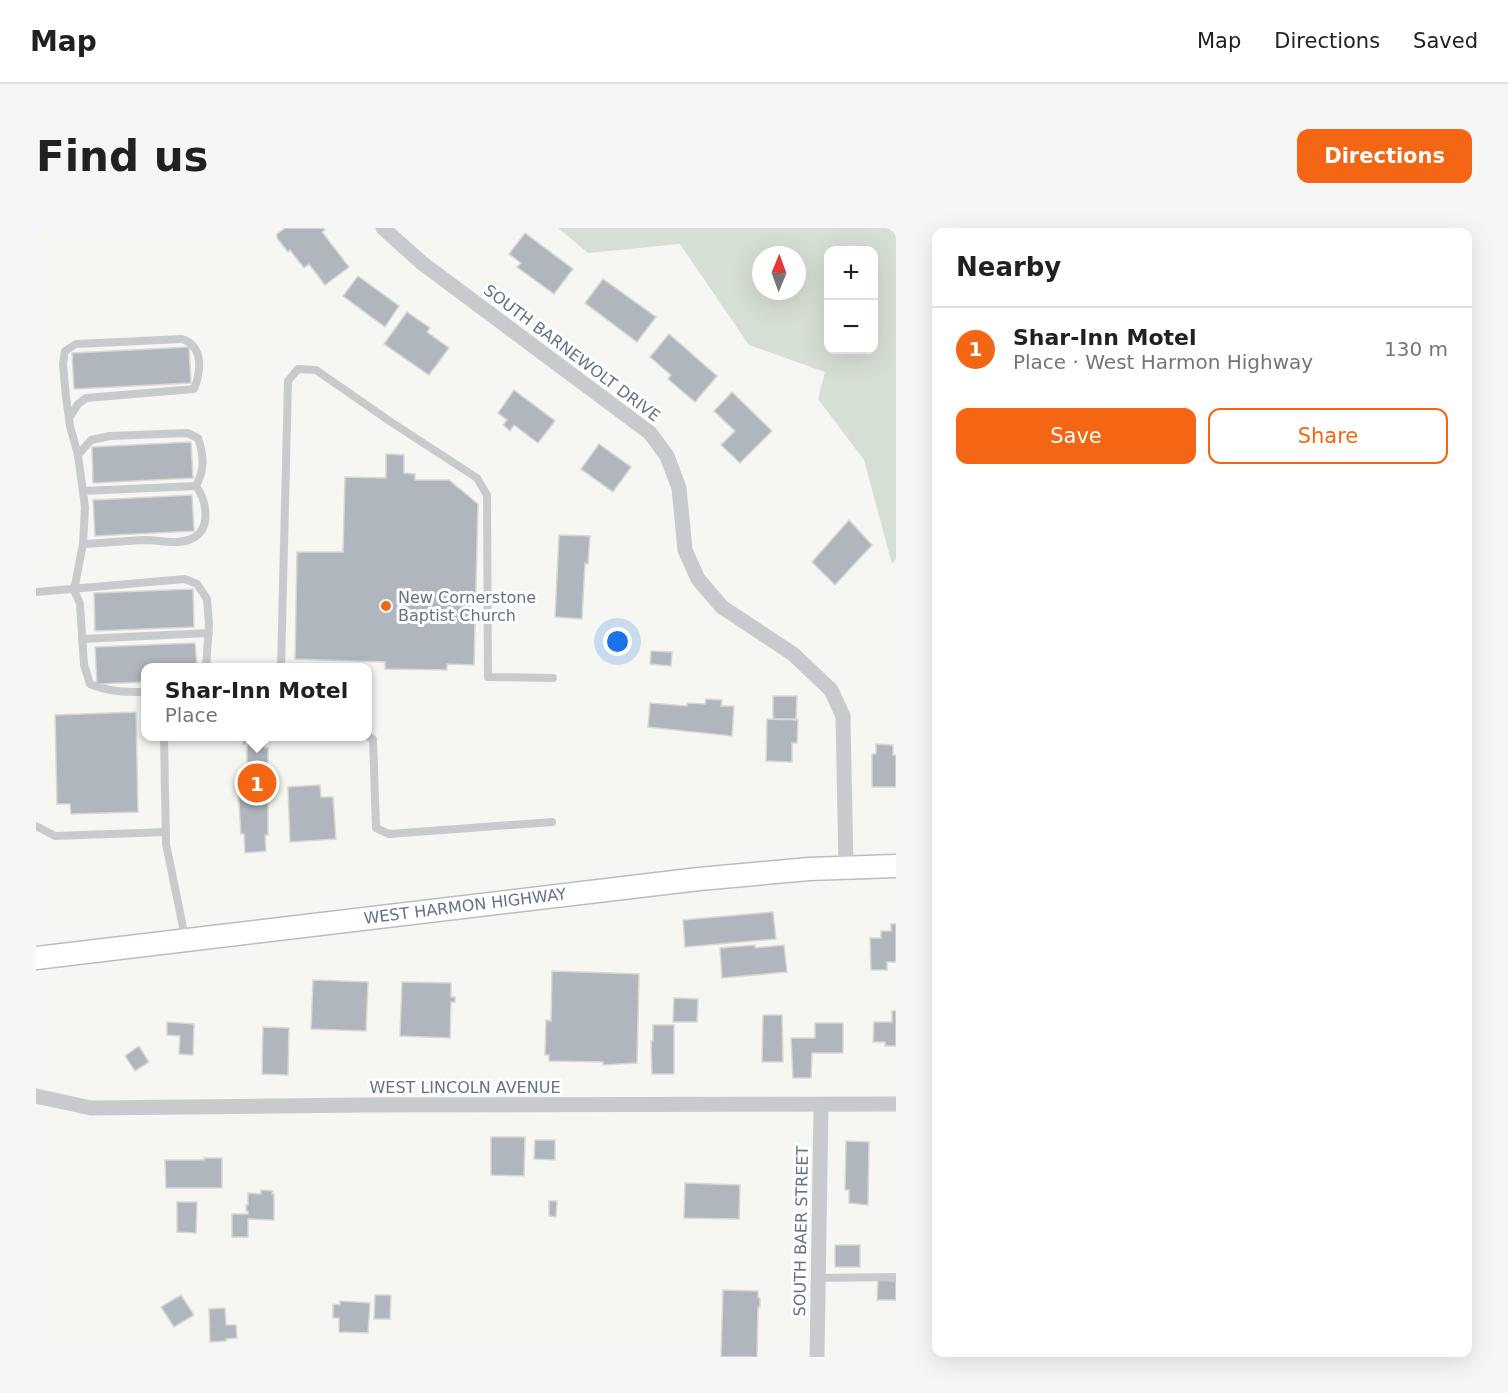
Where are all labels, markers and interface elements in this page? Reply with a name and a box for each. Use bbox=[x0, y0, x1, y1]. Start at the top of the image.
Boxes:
text: Map bbox=[30, 25, 97, 58]
text: Map bbox=[1197, 29, 1241, 53]
text: Directions bbox=[1274, 29, 1380, 53]
text: Saved bbox=[1413, 29, 1478, 53]
button: Directions bbox=[1297, 129, 1472, 183]
text: Find us bbox=[36, 132, 209, 181]
north arrow bbox=[752, 246, 806, 300]
map controls bbox=[824, 246, 878, 354]
button: + bbox=[824, 246, 878, 300]
text: Nearby bbox=[956, 252, 1061, 282]
street label: SOUTH BARNEWOLT DRIVE bbox=[480, 281, 664, 425]
button: − bbox=[824, 300, 878, 354]
text: Shar-Inn Motel bbox=[1013, 325, 1197, 350]
text: 1 bbox=[969, 337, 982, 361]
text: 130 m bbox=[1384, 337, 1448, 361]
text: Place · West Harmon Highway bbox=[1013, 350, 1313, 374]
button: Save bbox=[956, 408, 1196, 464]
button: Share bbox=[1208, 408, 1448, 464]
place label: New Cornerstone Baptist Church bbox=[398, 588, 536, 625]
marker: New Cornerstone Baptist Church bbox=[379, 599, 393, 613]
your location bbox=[603, 627, 632, 656]
popup bbox=[141, 663, 372, 741]
text: Shar-Inn Motel bbox=[165, 678, 348, 703]
text: Place bbox=[165, 703, 218, 727]
pin: 1 bbox=[238, 760, 276, 806]
street label: WEST HARMON HIGHWAY bbox=[363, 884, 568, 928]
street label: WEST LINCOLN AVENUE bbox=[369, 1078, 561, 1097]
street label: SOUTH BAER STREET bbox=[790, 1145, 812, 1316]

